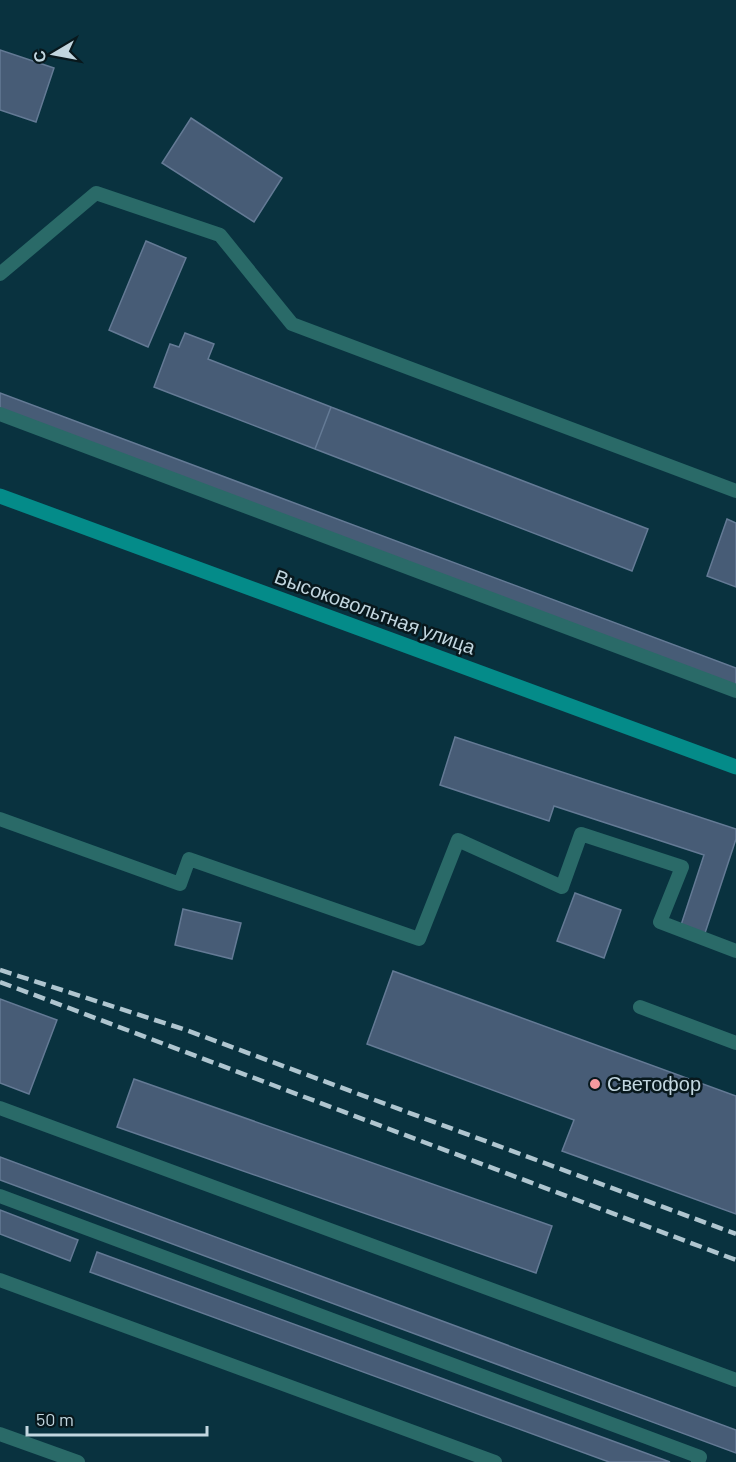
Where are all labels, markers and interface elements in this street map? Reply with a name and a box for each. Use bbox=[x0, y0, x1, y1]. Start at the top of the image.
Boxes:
north arrow bbox=[24, 24, 84, 84]
text: С bbox=[28, 49, 49, 64]
street label: Высоковольтная улица bbox=[272, 564, 480, 659]
place label: Светофор bbox=[607, 1071, 701, 1095]
marker: Светофор bbox=[588, 1077, 602, 1091]
scale bar bbox=[27, 1399, 207, 1437]
text: 50 m bbox=[36, 1408, 74, 1430]

